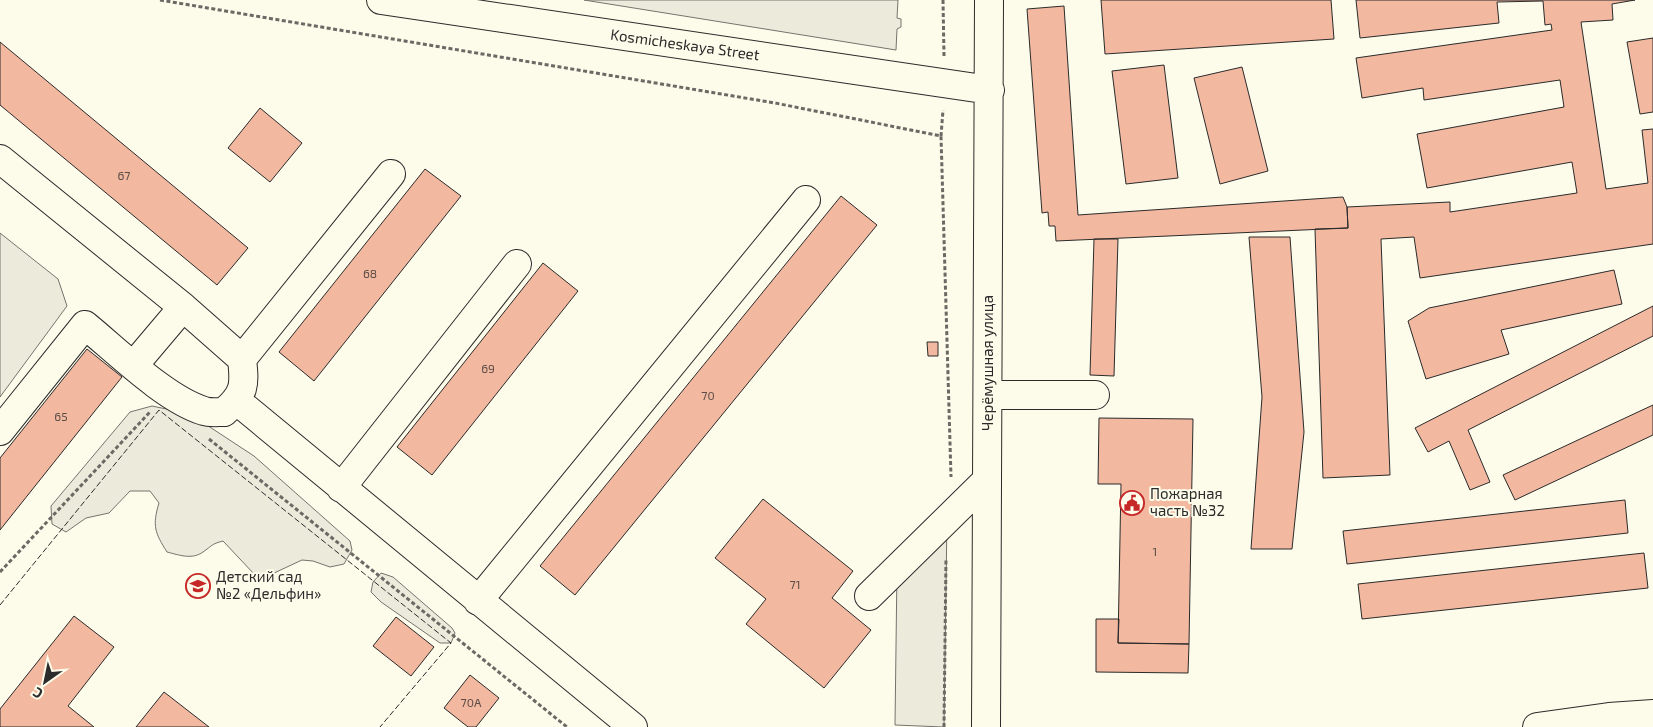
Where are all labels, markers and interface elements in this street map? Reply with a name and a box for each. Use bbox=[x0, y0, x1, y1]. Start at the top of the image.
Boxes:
street label: Kosmicheskaya Street bbox=[609, 25, 761, 63]
house number: 67 bbox=[117, 168, 131, 182]
house number: 68 bbox=[363, 266, 377, 280]
street label: Черёмушная улица bbox=[978, 295, 997, 431]
house number: 69 bbox=[481, 361, 495, 375]
house number: 70 bbox=[701, 388, 715, 402]
house number: 65 bbox=[54, 409, 68, 423]
place label: Пожарная часть №32 bbox=[1150, 484, 1225, 519]
public building icon: Пожарная часть №32 bbox=[1119, 490, 1145, 516]
house number: 1 bbox=[1153, 544, 1157, 558]
place label: Детский сад №2 «Дельфин» bbox=[216, 567, 321, 602]
school or university icon: Детский сад №2 «Дельфин» bbox=[185, 573, 211, 599]
house number: 71 bbox=[790, 577, 800, 591]
north arrow bbox=[20, 657, 70, 707]
text: С bbox=[30, 684, 46, 703]
house number: 70А bbox=[461, 695, 482, 709]

